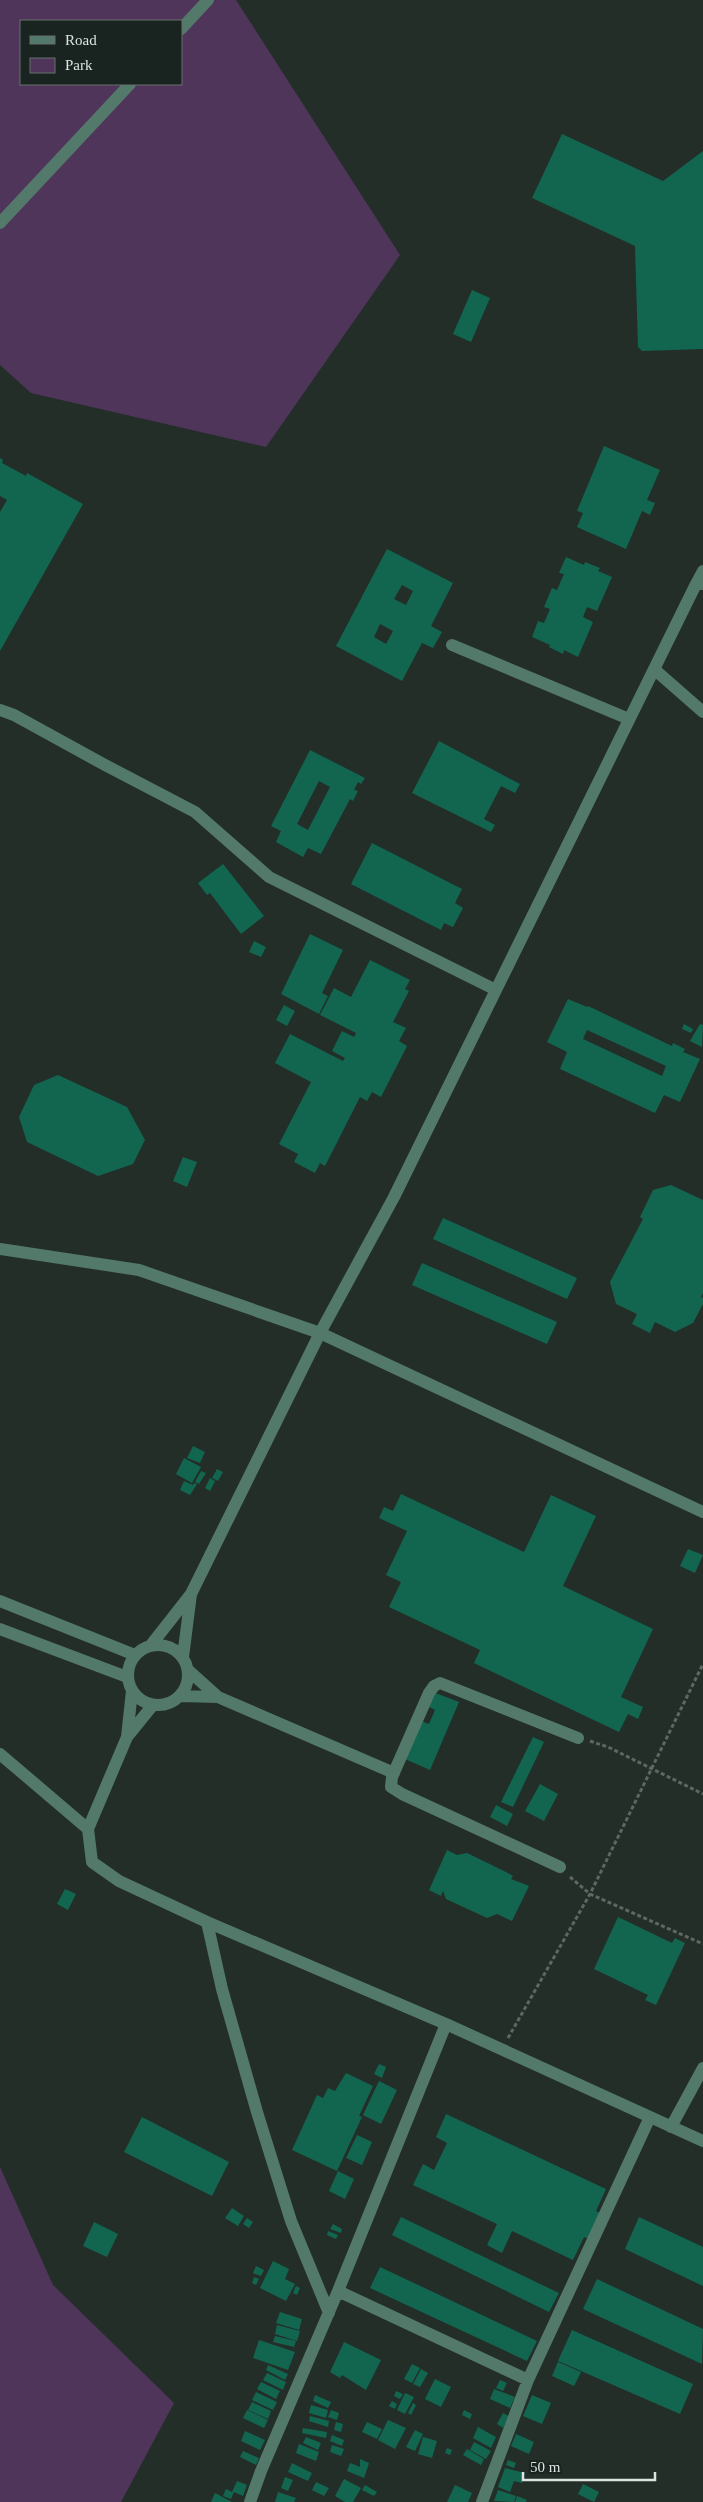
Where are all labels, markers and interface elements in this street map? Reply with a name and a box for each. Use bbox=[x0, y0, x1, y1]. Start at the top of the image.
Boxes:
legend bbox=[20, 20, 182, 85]
text: Road bbox=[65, 32, 97, 48]
text: Park bbox=[65, 57, 93, 73]
scale bar bbox=[523, 2450, 656, 2482]
text: 50 m bbox=[530, 2459, 561, 2475]

